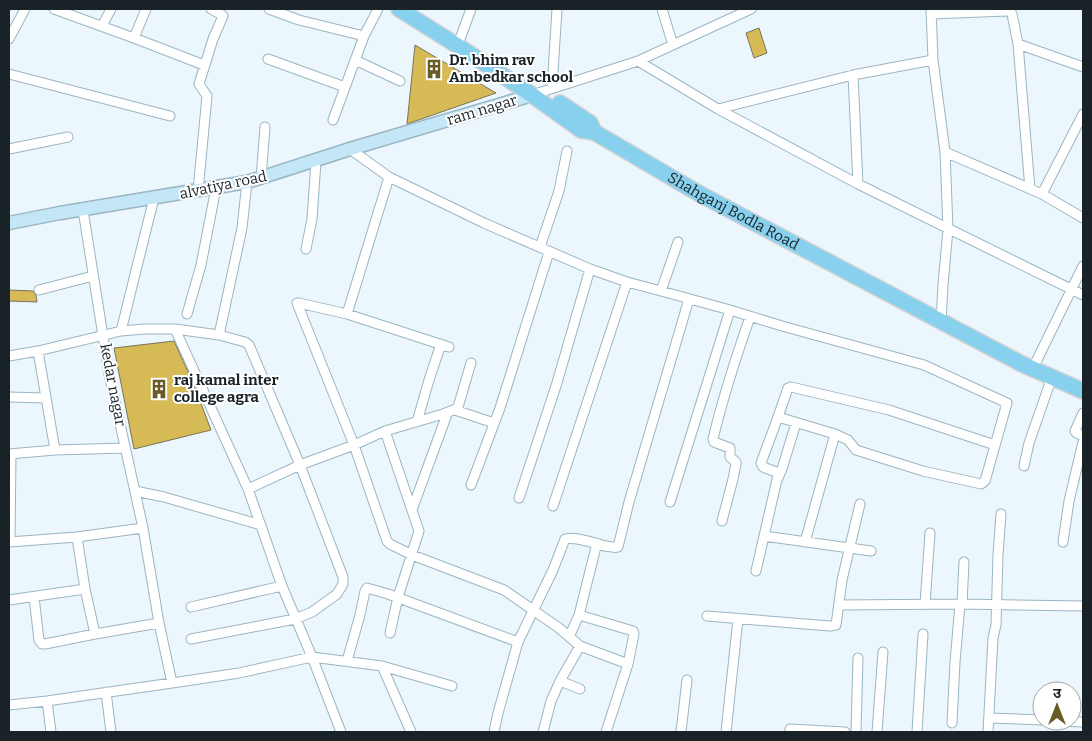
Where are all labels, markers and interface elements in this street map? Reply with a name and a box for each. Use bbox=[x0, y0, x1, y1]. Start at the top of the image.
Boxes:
place label: Dr. bhim rav Ambedkar school bbox=[449, 51, 574, 86]
building icon: Dr. bhim rav Ambedkar school bbox=[423, 58, 445, 80]
street label: ram nagar bbox=[445, 91, 520, 129]
street label: alvatiya road bbox=[178, 167, 268, 203]
street label: Shahganj Bodla Road bbox=[664, 168, 802, 254]
street label: kedar nagar bbox=[96, 342, 130, 428]
place label: raj kamal inter college agra bbox=[174, 371, 279, 406]
building icon: raj kamal inter college agra bbox=[148, 378, 170, 400]
north arrow bbox=[1032, 681, 1082, 731]
text: उ bbox=[1053, 685, 1062, 702]

